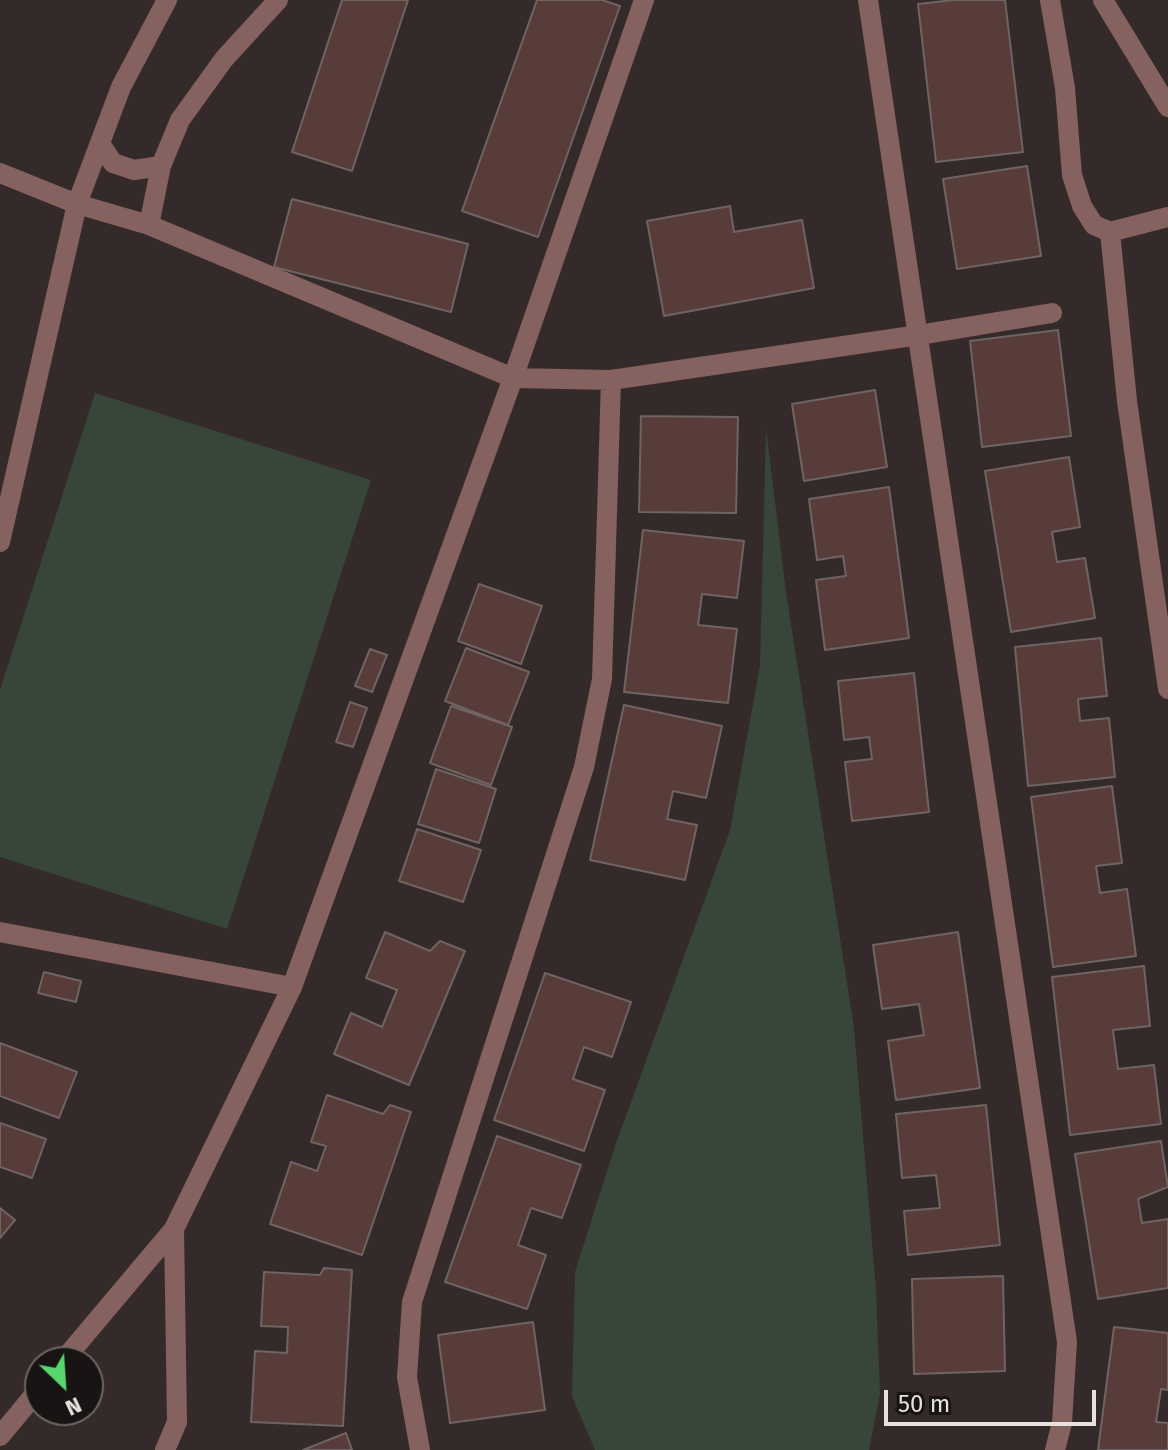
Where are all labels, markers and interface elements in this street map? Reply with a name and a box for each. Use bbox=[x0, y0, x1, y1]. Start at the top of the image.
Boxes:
north arrow bbox=[24, 1346, 104, 1426]
scale bar bbox=[888, 1374, 1100, 1424]
text: 50 m bbox=[898, 1390, 950, 1418]
text: N bbox=[61, 1391, 86, 1422]

